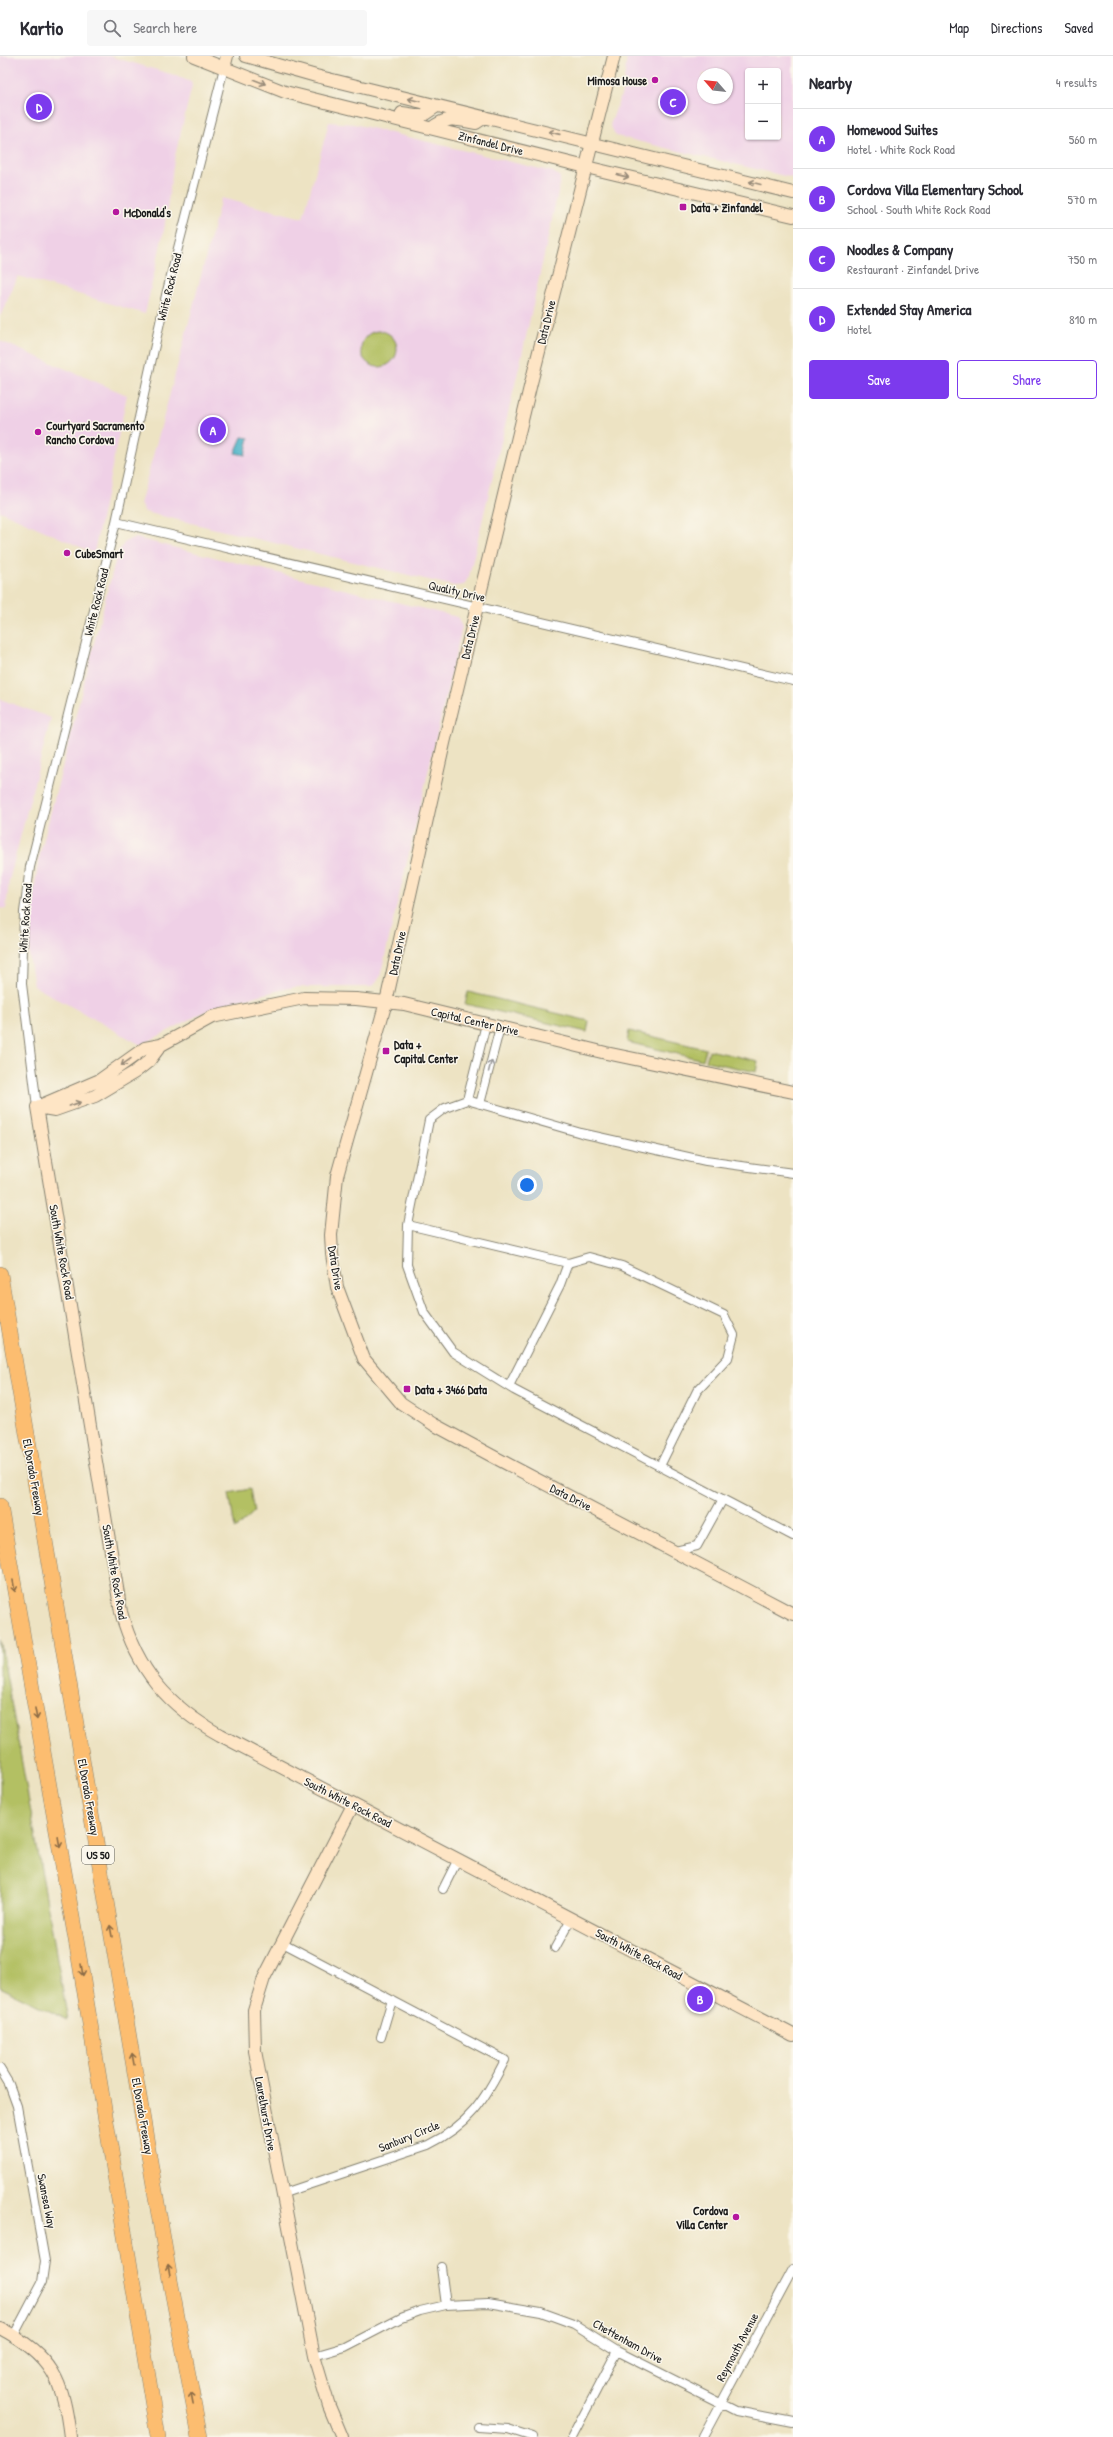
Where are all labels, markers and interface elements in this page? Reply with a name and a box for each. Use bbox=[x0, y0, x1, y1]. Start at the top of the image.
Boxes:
search box bbox=[87, 10, 367, 46]
text: Kartio bbox=[20, 15, 63, 41]
icon: search bbox=[101, 17, 123, 39]
text: Search here bbox=[133, 17, 197, 38]
text: Map bbox=[949, 18, 969, 37]
text: Directions bbox=[991, 18, 1042, 37]
text: Saved bbox=[1064, 18, 1093, 37]
north arrow bbox=[697, 68, 733, 104]
map controls bbox=[745, 68, 781, 140]
button: + bbox=[745, 68, 781, 104]
text: Nearby bbox=[809, 71, 852, 94]
place label: Mimosa House bbox=[587, 72, 647, 89]
text: 4 results bbox=[1056, 73, 1097, 91]
marker: Mimosa House bbox=[650, 75, 660, 85]
one-way arrow bbox=[254, 79, 266, 87]
pin: C bbox=[660, 87, 686, 117]
pin: D bbox=[26, 92, 52, 122]
one-way arrow bbox=[408, 96, 421, 103]
button: − bbox=[745, 104, 781, 140]
text: Homewood Suites bbox=[847, 119, 938, 140]
street label: Zinfandel Drive bbox=[457, 127, 526, 159]
one-way arrow bbox=[548, 129, 561, 136]
text: A bbox=[819, 130, 825, 148]
text: 560 m bbox=[1069, 130, 1097, 148]
text: Hotel · White Rock Road bbox=[847, 140, 955, 158]
one-way arrow bbox=[617, 173, 630, 180]
one-way arrow bbox=[749, 179, 762, 186]
text: Cordova Villa Elementary School bbox=[847, 179, 1023, 200]
text: B bbox=[819, 190, 825, 208]
text: 570 m bbox=[1067, 190, 1097, 208]
place label: Data + Zinfandel bbox=[691, 199, 764, 216]
text: School · South White Rock Road bbox=[847, 200, 990, 218]
marker: Data + Zinfandel bbox=[678, 202, 688, 212]
place label: McDonald's bbox=[124, 204, 171, 221]
marker: McDonald's bbox=[111, 207, 121, 217]
text: Noodles & Company bbox=[847, 239, 953, 260]
text: C bbox=[818, 250, 826, 268]
text: 750 m bbox=[1067, 250, 1097, 268]
street label: White Rock Road bbox=[152, 251, 186, 323]
text: Restaurant · Zinfandel Drive bbox=[847, 260, 979, 278]
street label: Data Drive bbox=[532, 298, 560, 346]
text: Extended Stay America bbox=[847, 299, 971, 320]
text: D bbox=[819, 310, 825, 328]
text: 810 m bbox=[1069, 310, 1097, 328]
text: Hotel bbox=[847, 320, 871, 338]
button: Save bbox=[809, 360, 949, 399]
button: Share bbox=[957, 360, 1097, 399]
pin: A bbox=[200, 415, 226, 445]
place label: Courtyard Sacramento Rancho Cordova bbox=[46, 417, 144, 448]
marker: Courtyard Sacramento Rancho Cordova bbox=[33, 427, 43, 437]
place label: CubeSmart bbox=[75, 545, 124, 562]
marker: CubeSmart bbox=[62, 548, 72, 558]
street label: White Rock Road bbox=[79, 566, 113, 638]
street label: Quality Drive bbox=[427, 576, 487, 606]
street label: Data Drive bbox=[456, 613, 484, 661]
street label: White Rock Road bbox=[14, 883, 36, 953]
street label: Data Drive bbox=[384, 929, 410, 977]
street label: Capital Center Drive bbox=[429, 1003, 521, 1039]
place label: Data + Capital Center bbox=[394, 1036, 459, 1068]
marker: Data + Capital Center bbox=[381, 1046, 391, 1056]
one-way arrow bbox=[121, 1058, 132, 1066]
one-way arrow bbox=[486, 1060, 494, 1073]
one-way arrow bbox=[68, 1099, 80, 1107]
your location bbox=[517, 1175, 537, 1195]
street label: South White Rock Road bbox=[45, 1203, 79, 1301]
street label: Data Drive bbox=[324, 1245, 348, 1292]
place label: Data + 3466 Data bbox=[415, 1381, 487, 1398]
marker: Data + 3466 Data bbox=[402, 1384, 412, 1394]
street label: El Dorado Freeway bbox=[19, 1437, 49, 1517]
street label: Data Drive bbox=[547, 1479, 595, 1515]
street label: South White Rock Road bbox=[98, 1523, 132, 1621]
one-way arrow bbox=[10, 1579, 18, 1592]
one-way arrow bbox=[32, 1707, 40, 1720]
street label: El Dorado Freeway bbox=[74, 1757, 104, 1837]
street label: South White Rock Road bbox=[301, 1773, 395, 1832]
one-way arrow bbox=[55, 1835, 63, 1848]
road number: US 50 bbox=[82, 1846, 114, 1864]
street label: South White Rock Road bbox=[593, 1924, 686, 1984]
one-way arrow bbox=[107, 1925, 115, 1938]
one-way arrow bbox=[78, 1963, 86, 1976]
pin: B bbox=[687, 1984, 713, 2014]
one-way arrow bbox=[129, 2053, 137, 2066]
street label: El Dorado Freeway bbox=[128, 2076, 158, 2156]
street label: Laurelhurst Drive bbox=[251, 2076, 281, 2153]
street label: Sanbury Circle bbox=[376, 2116, 442, 2156]
street label: Swansea Way bbox=[33, 2172, 61, 2230]
place label: Cordova Villa Center bbox=[676, 2202, 728, 2233]
marker: Cordova Villa Center bbox=[731, 2212, 741, 2222]
one-way arrow bbox=[164, 2264, 172, 2277]
street label: Reymouth Avenue bbox=[712, 2310, 762, 2384]
street label: Chettenham Drive bbox=[590, 2315, 666, 2367]
one-way arrow bbox=[188, 2392, 196, 2405]

